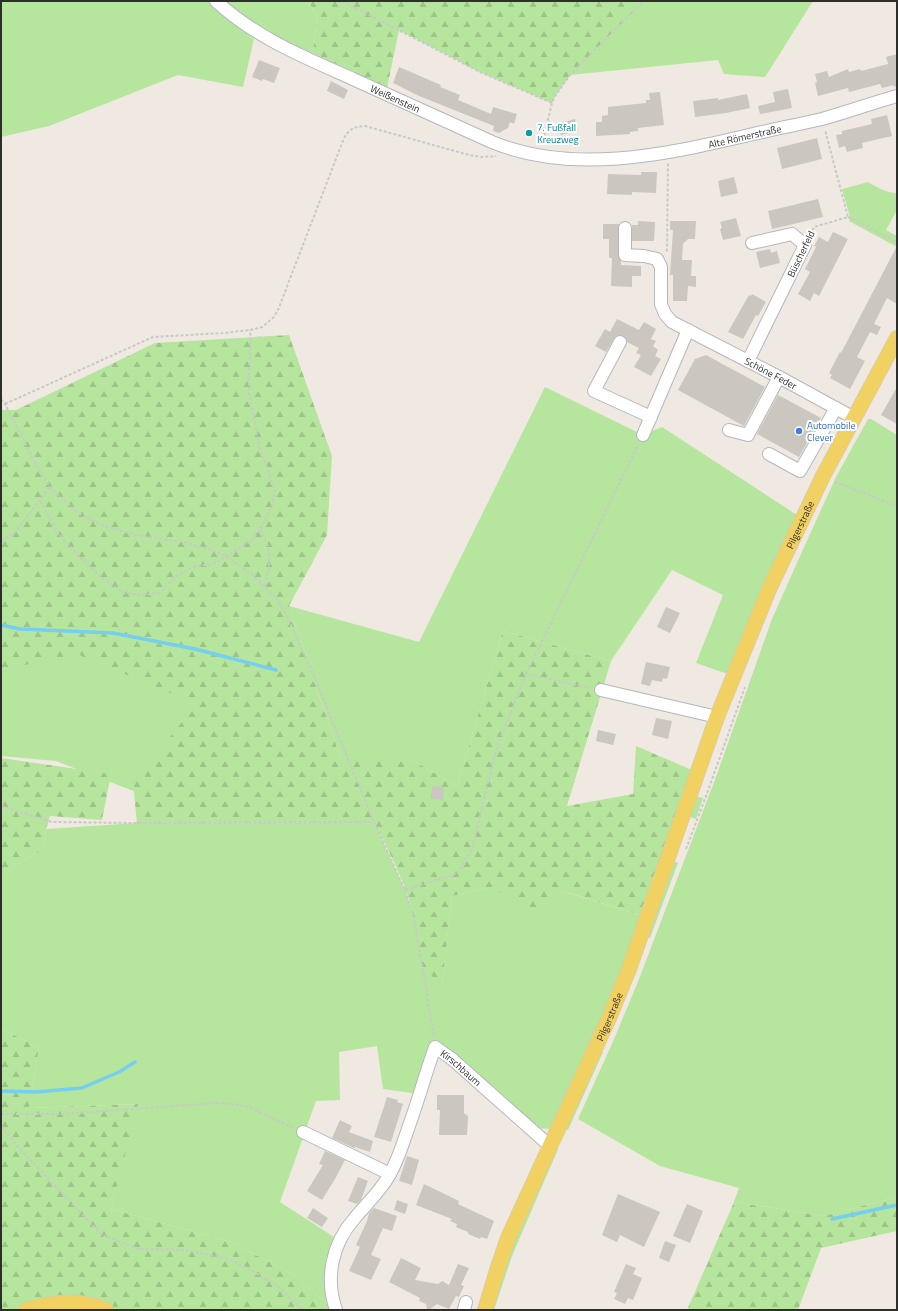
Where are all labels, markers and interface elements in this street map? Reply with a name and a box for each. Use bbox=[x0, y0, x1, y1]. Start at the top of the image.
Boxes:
street label: Weißenstein bbox=[368, 81, 423, 116]
place label: 7. Fußfall Kreuzweg bbox=[537, 120, 579, 147]
street label: Alte Römerstraße bbox=[707, 121, 783, 152]
marker: 7. Fußfall Kreuzweg bbox=[524, 128, 534, 138]
street label: Büscherfeld bbox=[783, 228, 819, 280]
street label: Schöne Feder bbox=[742, 353, 800, 393]
place label: Automobile Clever bbox=[807, 418, 856, 445]
marker: Automobile Clever bbox=[794, 426, 804, 436]
street label: Pilgerstraße bbox=[782, 498, 818, 551]
street label: Pilgerstraße bbox=[592, 990, 626, 1043]
street label: Kirschbaum bbox=[437, 1046, 485, 1089]

